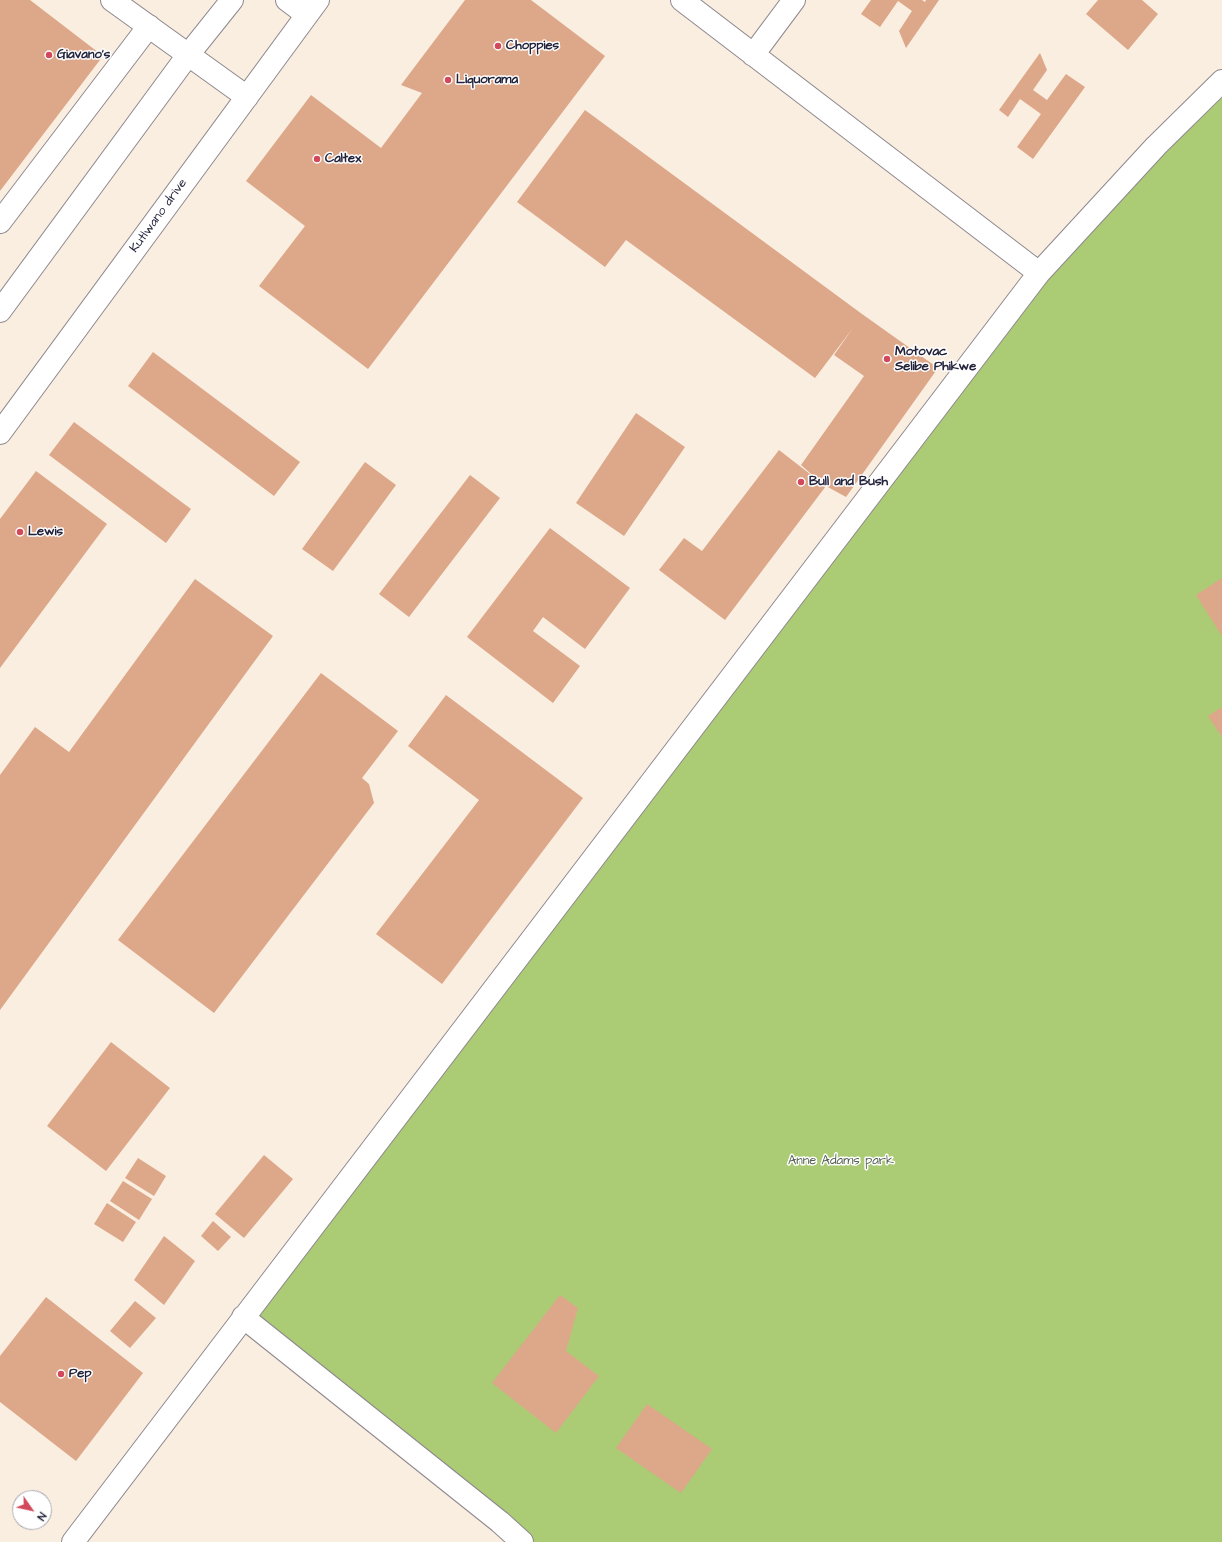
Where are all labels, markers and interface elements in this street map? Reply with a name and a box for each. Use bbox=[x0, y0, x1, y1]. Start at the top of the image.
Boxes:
place label: Choppies bbox=[506, 38, 559, 54]
marker: Choppies bbox=[493, 41, 503, 51]
place label: Giavano's bbox=[57, 47, 110, 63]
marker: Giavano's bbox=[44, 50, 54, 60]
place label: Liquorama bbox=[456, 72, 518, 88]
marker: Liquorama bbox=[443, 75, 453, 85]
place label: Caltex bbox=[325, 151, 361, 167]
marker: Caltex bbox=[312, 154, 322, 164]
street label: Kutlwano drive bbox=[127, 176, 191, 256]
place label: Motovac Selibe Phikwe bbox=[895, 344, 976, 375]
marker: Motovac Selibe Phikwe bbox=[882, 354, 892, 364]
place label: Bull and Bush bbox=[809, 474, 888, 490]
marker: Bull and Bush bbox=[796, 477, 806, 487]
place label: Lewis bbox=[28, 524, 63, 540]
marker: Lewis bbox=[15, 527, 25, 537]
park label: Anne Adams park bbox=[788, 1153, 894, 1169]
place label: Pep bbox=[69, 1366, 92, 1382]
marker: Pep bbox=[56, 1369, 66, 1379]
north arrow bbox=[12, 1490, 52, 1530]
text: N bbox=[33, 1509, 50, 1523]

